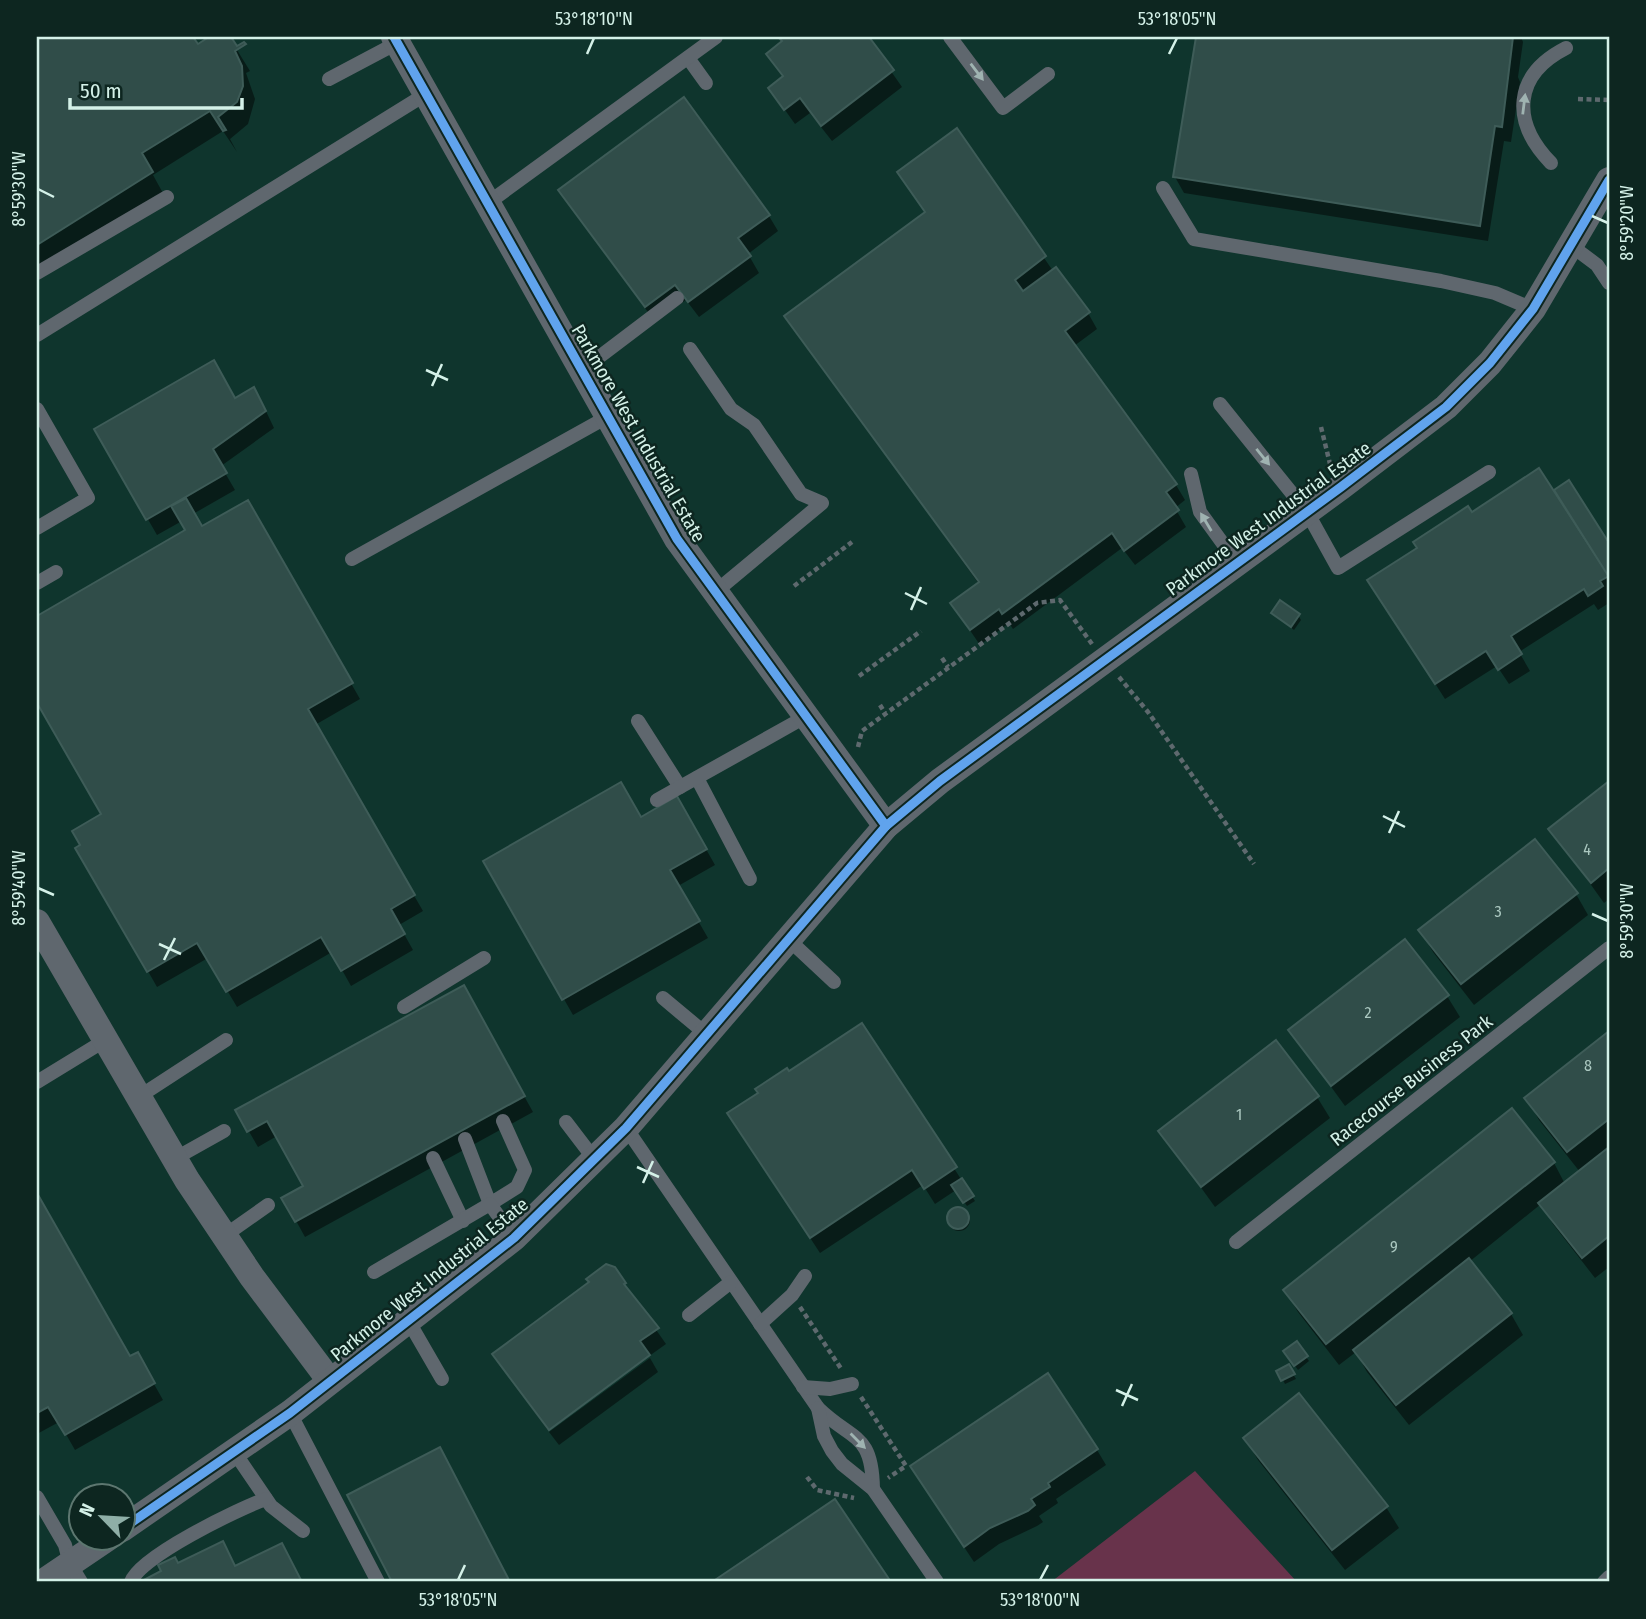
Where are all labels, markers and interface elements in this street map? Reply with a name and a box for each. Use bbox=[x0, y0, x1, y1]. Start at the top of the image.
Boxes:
text: 53°18'10"N bbox=[555, 8, 633, 30]
text: 53°18'05"N bbox=[1138, 8, 1216, 30]
one-way arrow bbox=[969, 63, 983, 81]
scale bar bbox=[70, 66, 242, 110]
text: 50 m bbox=[80, 78, 122, 104]
one-way arrow bbox=[1519, 93, 1530, 115]
text: 8°59'30"W bbox=[8, 151, 30, 227]
text: 8°59'20"W bbox=[1616, 185, 1638, 261]
street label: Parkmore West Industrial Estate bbox=[567, 320, 710, 546]
street label: Parkmore West Industrial Estate bbox=[1161, 436, 1375, 600]
one-way arrow bbox=[1255, 448, 1269, 466]
one-way arrow bbox=[1200, 512, 1213, 531]
house number: 4 bbox=[1583, 840, 1591, 859]
text: 8°59'40"W bbox=[8, 850, 30, 926]
text: 8°59'30"W bbox=[1616, 883, 1638, 959]
house number: 3 bbox=[1494, 902, 1502, 921]
house number: 2 bbox=[1364, 1003, 1372, 1022]
street label: Racecourse Business Park bbox=[1326, 1010, 1497, 1151]
house number: 8 bbox=[1584, 1056, 1592, 1075]
house number: 1 bbox=[1236, 1105, 1242, 1124]
street label: Parkmore West Industrial Estate bbox=[326, 1193, 533, 1366]
house number: 9 bbox=[1390, 1237, 1398, 1256]
one-way arrow bbox=[850, 1433, 867, 1450]
north arrow bbox=[66, 1482, 136, 1552]
text: N bbox=[74, 1500, 100, 1520]
text: 53°18'05"N bbox=[419, 1589, 497, 1611]
text: 53°18'00"N bbox=[1000, 1589, 1080, 1611]

